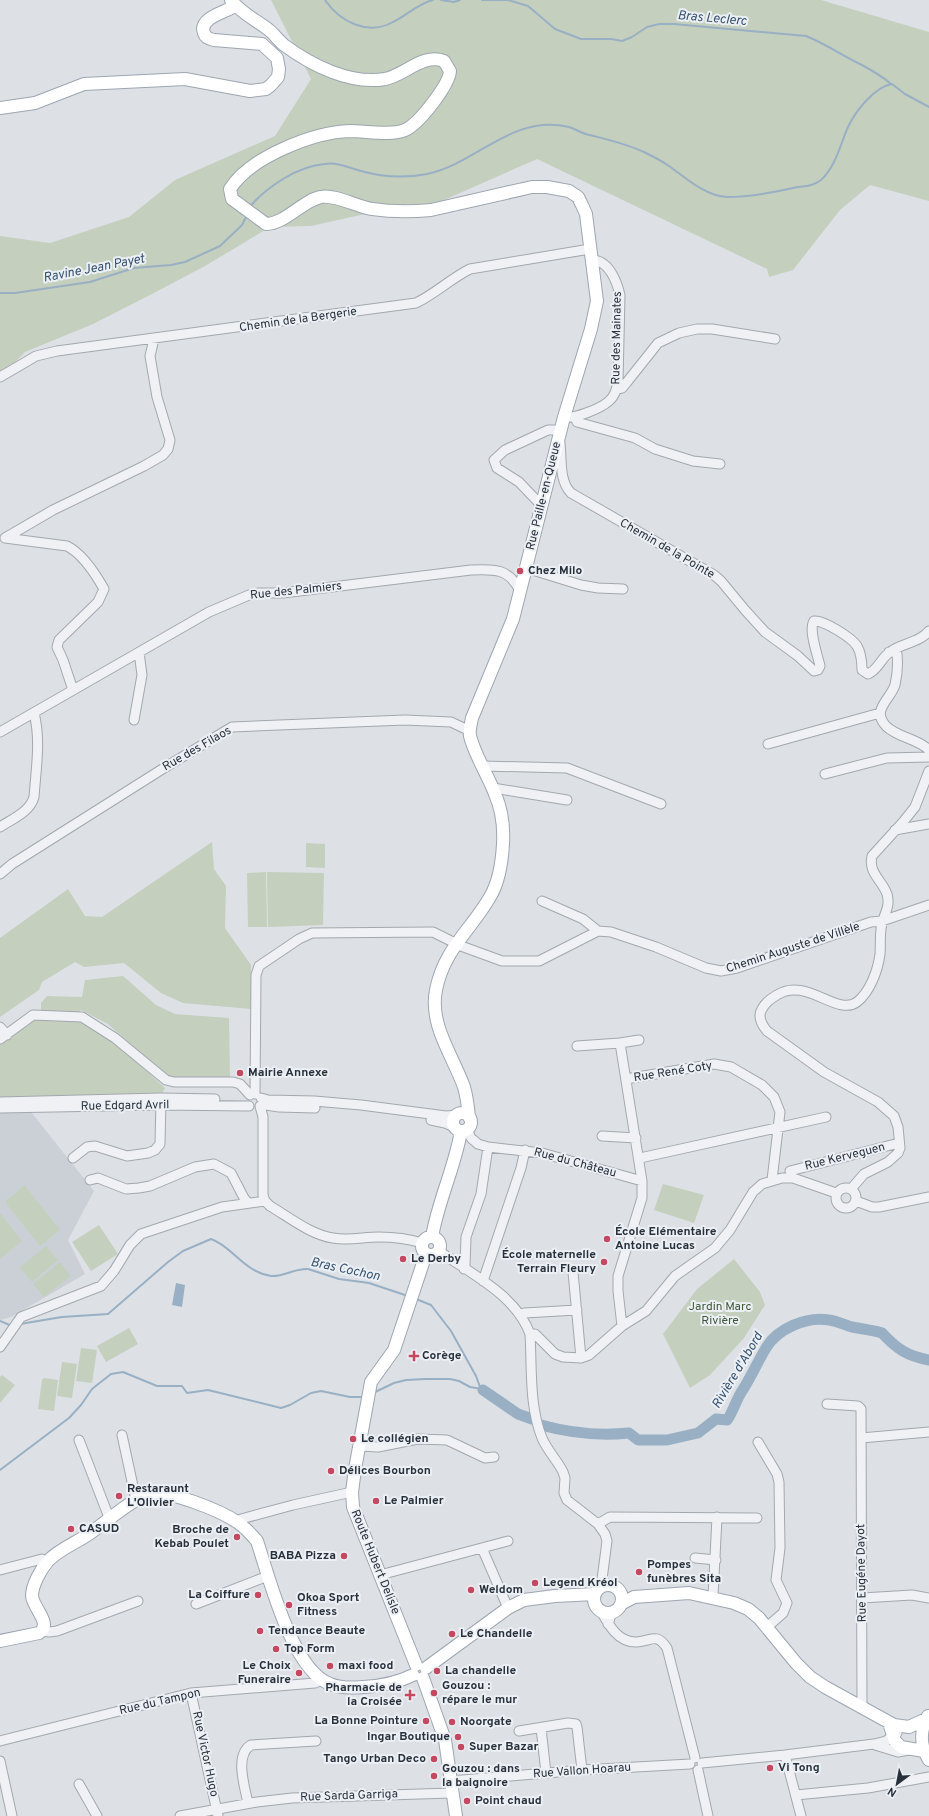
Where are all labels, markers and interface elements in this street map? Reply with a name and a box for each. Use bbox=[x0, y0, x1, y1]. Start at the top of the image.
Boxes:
water label: Bras Leclerc bbox=[677, 8, 748, 30]
water label: Ravine Jean Payet bbox=[42, 251, 147, 287]
street label: Rue des Mainates bbox=[608, 291, 626, 385]
street label: Chemin de la Bergerie bbox=[238, 304, 358, 336]
street label: Rue Paille-en-Queue bbox=[523, 440, 565, 552]
street label: Chemin de la Pointe bbox=[617, 515, 717, 583]
place label: Chez Milo bbox=[528, 563, 583, 579]
marker: Chez Milo bbox=[515, 566, 525, 576]
street label: Rue des Palmiers bbox=[249, 578, 343, 604]
street label: Rue des Filaos bbox=[160, 723, 234, 775]
street label: Chemin Auguste de Villèle bbox=[724, 919, 862, 977]
street label: Rue René Coty bbox=[633, 1058, 713, 1086]
place label: Mairie Annexe bbox=[248, 1065, 328, 1081]
marker: Mairie Annexe bbox=[235, 1068, 245, 1078]
street label: Rue Edgard Avril bbox=[81, 1097, 169, 1115]
street label: Rue Kerveguen bbox=[803, 1139, 887, 1175]
street label: Rue du Château bbox=[532, 1144, 618, 1182]
place label: École Elémentaire Antoine Lucas bbox=[615, 1224, 717, 1254]
marker: École Elémentaire Antoine Lucas bbox=[602, 1234, 612, 1244]
place label: École maternelle Terrain Fleury bbox=[502, 1247, 596, 1277]
place label: Le Derby bbox=[411, 1251, 461, 1267]
marker: Le Derby bbox=[398, 1254, 408, 1264]
water label: Bras Cochon bbox=[309, 1255, 381, 1285]
marker: École maternelle Terrain Fleury bbox=[599, 1257, 609, 1267]
park label: Jardin Marc Rivière bbox=[689, 1299, 751, 1329]
water label: Rivière d'Abord bbox=[709, 1329, 767, 1412]
place label: Corège bbox=[422, 1348, 462, 1364]
marker: Corège bbox=[409, 1351, 419, 1361]
place label: Le collégien bbox=[361, 1431, 429, 1447]
marker: Le collégien bbox=[348, 1434, 358, 1444]
place label: Délices Bourbon bbox=[339, 1463, 431, 1479]
marker: Délices Bourbon bbox=[326, 1466, 336, 1476]
place label: Restaraunt L'Olivier bbox=[127, 1481, 189, 1511]
marker: Restaraunt L'Olivier bbox=[114, 1491, 124, 1501]
place label: Le Palmier bbox=[384, 1493, 444, 1509]
marker: Le Palmier bbox=[371, 1496, 381, 1506]
street label: Route Hubert Delisle bbox=[347, 1507, 403, 1617]
place label: CASUD bbox=[79, 1521, 119, 1537]
place label: Broche de Kebab Poulet bbox=[154, 1522, 229, 1552]
marker: CASUD bbox=[66, 1524, 76, 1534]
street label: Rue Eugéne Dayot bbox=[853, 1524, 871, 1622]
marker: Broche de Kebab Poulet bbox=[232, 1532, 242, 1542]
place label: BABA Pizza bbox=[270, 1548, 336, 1564]
marker: BABA Pizza bbox=[339, 1551, 349, 1561]
place label: Pompes funèbres Sita bbox=[647, 1557, 721, 1587]
marker: Pompes funèbres Sita bbox=[634, 1567, 644, 1577]
place label: Legend Kréol bbox=[543, 1575, 617, 1591]
marker: Legend Kréol bbox=[530, 1578, 540, 1588]
place label: Weldom bbox=[479, 1582, 523, 1598]
marker: Weldom bbox=[466, 1585, 476, 1595]
place label: La Coiffure bbox=[188, 1587, 250, 1603]
marker: La Coiffure bbox=[253, 1590, 263, 1600]
place label: Okoa Sport Fitness bbox=[297, 1590, 360, 1620]
marker: Okoa Sport Fitness bbox=[284, 1600, 294, 1610]
place label: Tendance Beaute bbox=[268, 1623, 365, 1639]
marker: Tendance Beaute bbox=[255, 1626, 265, 1636]
place label: Le Chandelle bbox=[460, 1626, 533, 1642]
marker: Le Chandelle bbox=[447, 1629, 457, 1639]
place label: Top Form bbox=[284, 1641, 335, 1657]
marker: Top Form bbox=[271, 1644, 281, 1654]
place label: Le Choix Funeraire bbox=[238, 1658, 291, 1688]
place label: maxi food bbox=[338, 1658, 393, 1674]
marker: maxi food bbox=[325, 1661, 335, 1671]
place label: La chandelle bbox=[445, 1663, 517, 1679]
marker: La chandelle bbox=[432, 1666, 442, 1676]
marker: Le Choix Funeraire bbox=[294, 1668, 304, 1678]
place label: Gouzou : répare le mur bbox=[442, 1678, 517, 1708]
place label: Pharmacie de la Croisée bbox=[325, 1680, 402, 1710]
street label: Rue du Tampon bbox=[118, 1685, 202, 1719]
marker: Gouzou : répare le mur bbox=[429, 1688, 439, 1698]
marker: Pharmacie de la Croisée bbox=[405, 1690, 415, 1700]
street label: Rue Victor Hugo bbox=[188, 1710, 222, 1799]
place label: La Bonne Pointure bbox=[314, 1713, 418, 1729]
place label: Noorgate bbox=[460, 1714, 512, 1730]
marker: La Bonne Pointure bbox=[421, 1716, 431, 1726]
marker: Noorgate bbox=[447, 1717, 457, 1727]
place label: Ingar Boutique bbox=[367, 1729, 450, 1745]
marker: Ingar Boutique bbox=[453, 1732, 463, 1742]
place label: Super Bazar bbox=[469, 1739, 539, 1755]
marker: Super Bazar bbox=[456, 1742, 466, 1752]
place label: Tango Urban Deco bbox=[323, 1751, 426, 1767]
marker: Tango Urban Deco bbox=[429, 1754, 439, 1764]
street label: Rue Vallon Hoarau bbox=[532, 1760, 632, 1782]
place label: Vi Tong bbox=[778, 1760, 820, 1776]
place label: Gouzou : dans la baignoire bbox=[442, 1761, 520, 1791]
marker: Vi Tong bbox=[765, 1763, 775, 1773]
north arrow bbox=[877, 1764, 917, 1804]
marker: Gouzou : dans la baignoire bbox=[429, 1771, 439, 1781]
text: N bbox=[885, 1784, 899, 1800]
street label: Rue Sarda Garriga bbox=[300, 1786, 398, 1806]
place label: Point chaud bbox=[475, 1793, 542, 1809]
marker: Point chaud bbox=[462, 1796, 472, 1806]

